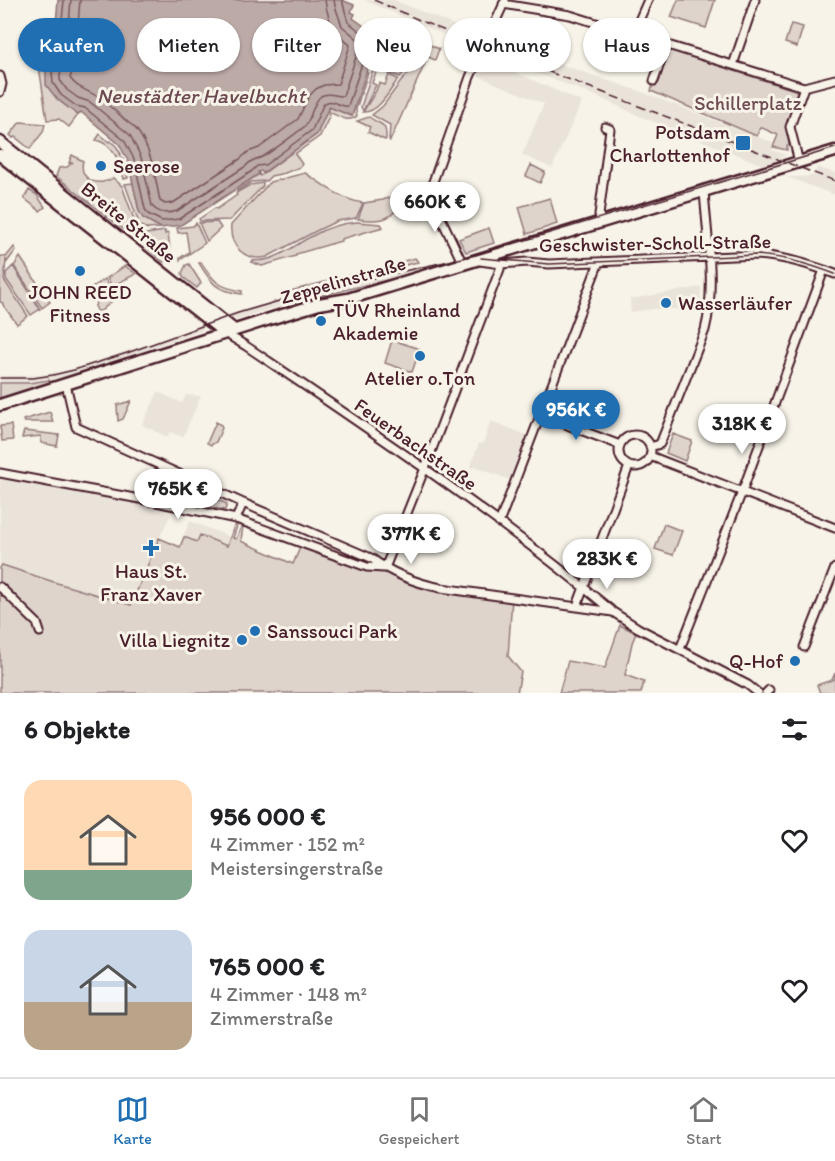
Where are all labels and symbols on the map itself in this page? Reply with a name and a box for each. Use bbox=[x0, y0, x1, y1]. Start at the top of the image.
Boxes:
water label: Neustädter Havelbucht bbox=[97, 83, 307, 108]
park label: Schillerplatz bbox=[694, 91, 803, 115]
place label: Potsdam Charlottenhof bbox=[609, 120, 730, 167]
marker: Potsdam Charlottenhof bbox=[734, 134, 752, 152]
place label: Seerose bbox=[113, 154, 180, 178]
marker: Seerose bbox=[94, 159, 108, 173]
street label: Breite Straße bbox=[76, 176, 182, 268]
pin: 660K € bbox=[386, 182, 484, 233]
street label: Geschwister-Scholl-Straße bbox=[539, 229, 771, 257]
street label: Zeppelinstraße bbox=[277, 251, 409, 309]
marker: JOHN REED Fitness bbox=[73, 264, 87, 278]
place label: JOHN REED Fitness bbox=[28, 280, 132, 327]
place label: Wasserläufer bbox=[678, 291, 792, 315]
marker: Wasserläufer bbox=[659, 296, 673, 310]
place label: TÜV Rheinland Akademie bbox=[333, 298, 460, 345]
marker: TÜV Rheinland Akademie bbox=[314, 314, 328, 328]
marker: Atelier o.Ton bbox=[413, 349, 427, 363]
place label: Atelier o.Ton bbox=[365, 366, 475, 390]
pin: 956K € bbox=[527, 390, 625, 441]
street label: Feuerbachstraße bbox=[350, 393, 482, 495]
pin: 318K € bbox=[693, 404, 791, 455]
pin: 765K € bbox=[129, 469, 227, 520]
pin: 377K € bbox=[362, 514, 460, 565]
marker: Haus St. Franz Xaver bbox=[142, 539, 160, 557]
pin: 283K € bbox=[558, 539, 656, 590]
place label: Haus St. Franz Xaver bbox=[100, 559, 202, 606]
place label: Sanssouci Park bbox=[267, 619, 398, 643]
marker: Sanssouci Park bbox=[248, 624, 262, 638]
place label: Villa Liegnitz bbox=[119, 628, 231, 652]
marker: Villa Liegnitz bbox=[235, 633, 249, 647]
place label: Q-Hof bbox=[729, 649, 783, 673]
marker: Q-Hof bbox=[788, 654, 802, 668]

